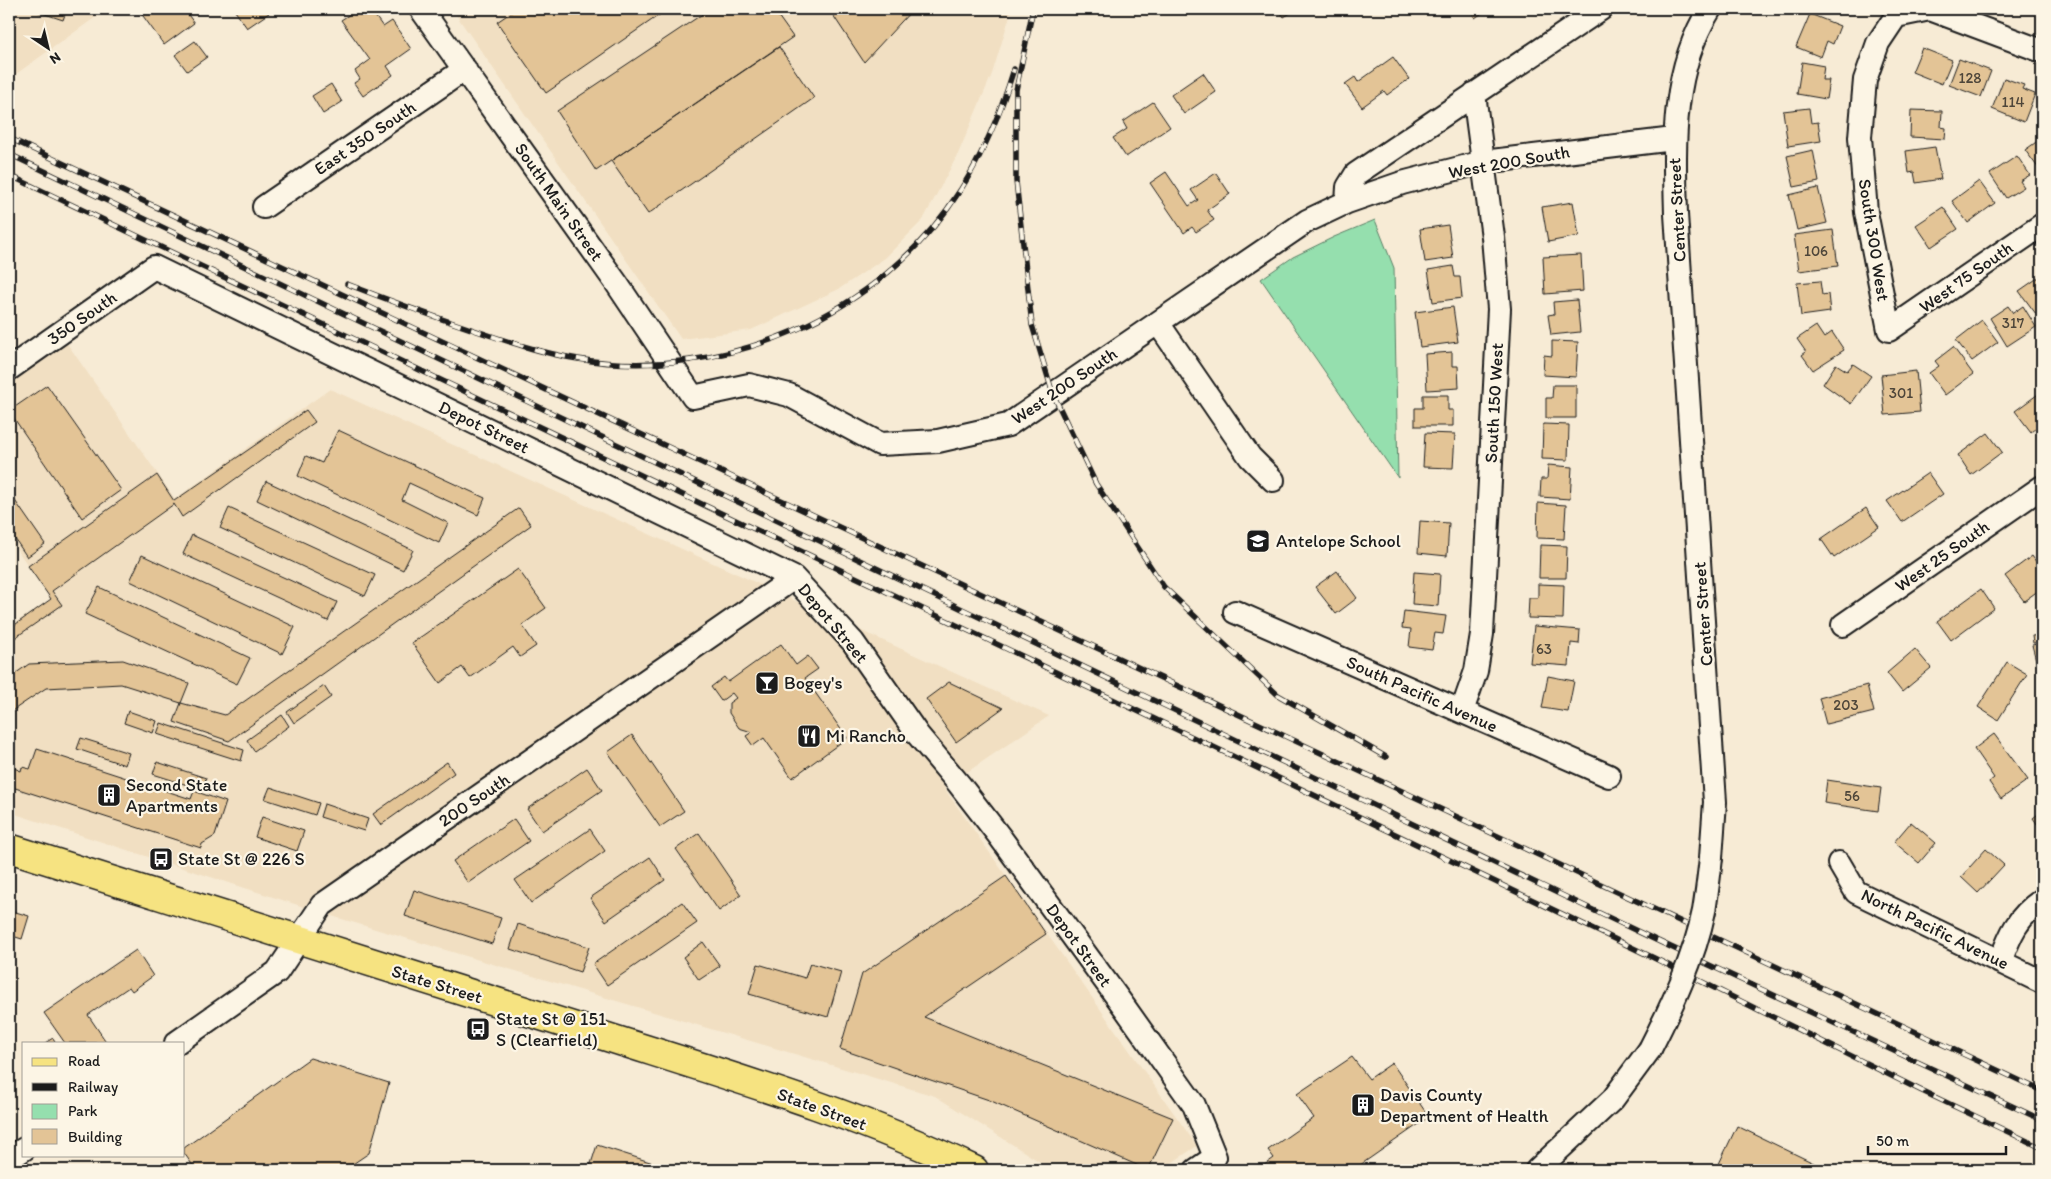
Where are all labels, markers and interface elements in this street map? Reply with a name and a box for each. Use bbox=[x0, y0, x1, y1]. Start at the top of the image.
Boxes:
north arrow bbox=[22, 22, 72, 72]
text: N bbox=[46, 49, 64, 68]
house number: 128 bbox=[1958, 69, 1982, 87]
house number: 114 bbox=[2002, 93, 2024, 111]
street label: East 350 South bbox=[310, 96, 420, 180]
street label: South Main Street bbox=[510, 139, 608, 266]
street label: West 200 South bbox=[1447, 140, 1571, 184]
street label: Center Street bbox=[1663, 157, 1691, 263]
street label: South 300 West bbox=[1853, 177, 1895, 303]
street label: West 75 South bbox=[1915, 237, 2017, 317]
house number: 106 bbox=[1804, 242, 1828, 260]
street label: 350 South bbox=[43, 286, 121, 350]
house number: 317 bbox=[2002, 314, 2025, 332]
street label: West 200 South bbox=[1007, 342, 1121, 430]
street label: South 150 West bbox=[1480, 342, 1508, 464]
house number: 301 bbox=[1889, 384, 1913, 402]
street label: Depot Street bbox=[435, 396, 533, 458]
street label: West 25 South bbox=[1891, 515, 1993, 597]
school or university icon: Antelope School bbox=[1245, 528, 1271, 554]
place label: Antelope School bbox=[1276, 530, 1401, 552]
street label: Center Street bbox=[1688, 561, 1718, 667]
street label: Depot Street bbox=[793, 578, 873, 668]
house number: 63 bbox=[1536, 640, 1552, 658]
street label: South Pacific Avenue bbox=[1343, 651, 1501, 737]
bar icon: Bogey's bbox=[754, 670, 780, 696]
place label: Bogey's bbox=[784, 672, 843, 694]
house number: 203 bbox=[1833, 696, 1859, 714]
restaurant icon: Mi Rancho bbox=[796, 723, 822, 749]
place label: Mi Rancho bbox=[826, 725, 906, 747]
street label: 200 South bbox=[434, 768, 514, 832]
place label: Second State Apartments bbox=[126, 774, 227, 817]
building icon: Second State Apartments bbox=[96, 782, 122, 808]
house number: 56 bbox=[1844, 787, 1860, 805]
bus stop icon: State St @ 226 S bbox=[148, 846, 174, 872]
place label: State St @ 226 S bbox=[178, 848, 305, 870]
street label: North Pacific Avenue bbox=[1857, 884, 2013, 974]
street label: Depot Street bbox=[1041, 899, 1117, 991]
street label: State Street bbox=[389, 960, 485, 1008]
place label: State St @ 151 S (Clearfield) bbox=[496, 1008, 606, 1051]
bus stop icon: State St @ 151 S (Clearfield) bbox=[465, 1016, 491, 1042]
legend bbox=[22, 1042, 185, 1156]
text: Road bbox=[68, 1052, 101, 1070]
text: Railway bbox=[68, 1078, 118, 1096]
street label: State Street bbox=[774, 1083, 870, 1135]
place label: Davis County Department of Health bbox=[1380, 1084, 1549, 1127]
building icon: Davis County Department of Health bbox=[1350, 1092, 1376, 1118]
text: Park bbox=[68, 1102, 98, 1120]
scale bar bbox=[1868, 1124, 2006, 1156]
text: Building bbox=[68, 1128, 122, 1146]
text: 50 m bbox=[1876, 1132, 1909, 1150]

